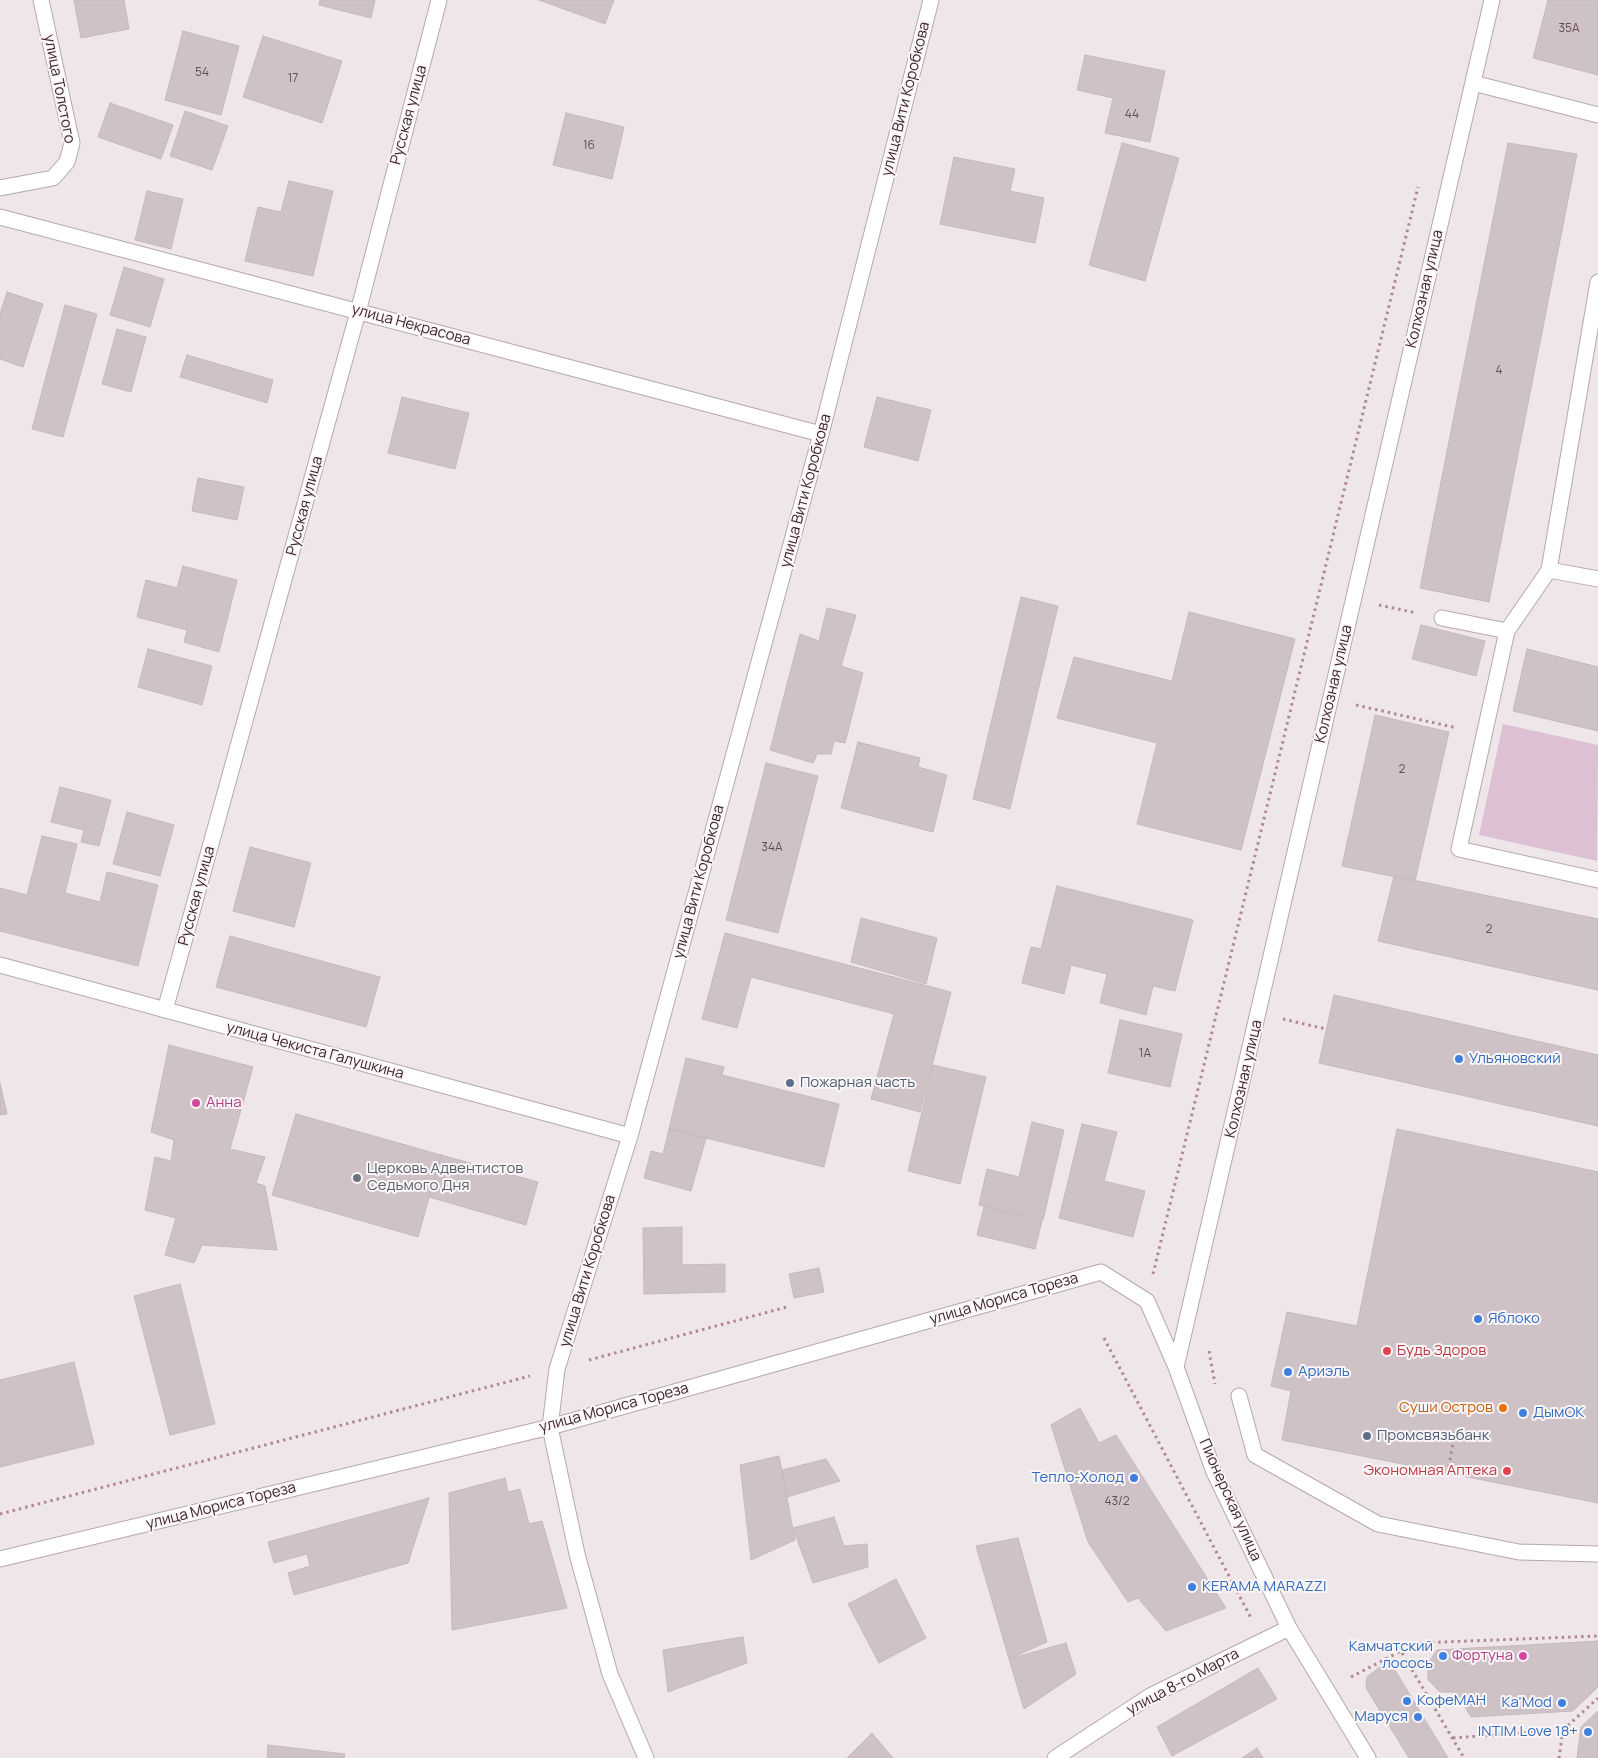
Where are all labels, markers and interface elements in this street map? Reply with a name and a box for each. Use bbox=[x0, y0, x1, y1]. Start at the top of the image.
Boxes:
street label: улица Вити Коробкова bbox=[878, 20, 934, 178]
house number: 35А bbox=[1558, 22, 1580, 36]
street label: улица Толстого bbox=[40, 33, 78, 145]
street label: Русская улица bbox=[387, 63, 431, 167]
house number: 54 bbox=[195, 66, 209, 80]
house number: 17 bbox=[288, 72, 298, 86]
house number: 44 bbox=[1125, 108, 1139, 122]
house number: 16 bbox=[583, 139, 595, 153]
street label: Колхозная улица bbox=[1403, 228, 1447, 350]
street label: улица Некрасова bbox=[350, 300, 472, 350]
house number: 4 bbox=[1495, 364, 1503, 378]
street label: улица Вити Коробкова bbox=[777, 412, 835, 570]
street label: Русская улица bbox=[283, 454, 327, 558]
street label: Колхозная улица bbox=[1312, 623, 1356, 745]
house number: 2 bbox=[1399, 763, 1405, 777]
street label: улица Вити Коробкова bbox=[670, 803, 728, 961]
house number: 34А bbox=[761, 841, 783, 855]
street label: Русская улица bbox=[175, 844, 219, 948]
house number: 2 bbox=[1486, 923, 1492, 937]
street label: Колхозная улица bbox=[1222, 1018, 1266, 1140]
street label: улица Чекиста Галушкина bbox=[224, 1019, 406, 1083]
house number: 1А bbox=[1139, 1047, 1151, 1061]
place label: Ульяновский bbox=[1469, 1050, 1561, 1068]
marker: Ульяновский bbox=[1453, 1053, 1465, 1065]
place label: Пожарная часть bbox=[800, 1074, 915, 1092]
marker: Пожарная часть bbox=[784, 1077, 796, 1089]
place label: Анна bbox=[206, 1094, 242, 1112]
marker: Анна bbox=[190, 1097, 202, 1109]
place label: Церковь Адвентистов Седьмого Дня bbox=[367, 1160, 523, 1195]
marker: Церковь Адвентистов Седьмого Дня bbox=[351, 1172, 363, 1184]
street label: улица Вити Коробкова bbox=[556, 1193, 620, 1349]
street label: улица Мориса Тореза bbox=[928, 1269, 1080, 1329]
place label: Яблоко bbox=[1488, 1310, 1540, 1328]
marker: Яблоко bbox=[1472, 1313, 1484, 1325]
place label: Будь Здоров bbox=[1397, 1342, 1486, 1360]
marker: Будь Здоров bbox=[1381, 1345, 1393, 1357]
place label: Ариэль bbox=[1298, 1363, 1350, 1381]
marker: Ариэль bbox=[1282, 1366, 1294, 1378]
street label: улица Мориса Тореза bbox=[537, 1379, 691, 1437]
place label: Суши Остров bbox=[1399, 1399, 1493, 1417]
marker: Суши Остров bbox=[1497, 1402, 1509, 1414]
place label: ДымОК bbox=[1533, 1404, 1584, 1422]
marker: ДымОК bbox=[1517, 1407, 1529, 1419]
place label: Промсвязьбанк bbox=[1377, 1427, 1489, 1445]
marker: Промсвязьбанк bbox=[1361, 1430, 1373, 1442]
street label: Пионерская улица bbox=[1195, 1436, 1265, 1564]
place label: Экономная Аптека bbox=[1364, 1462, 1497, 1480]
marker: Экономная Аптека bbox=[1501, 1465, 1513, 1477]
place label: Тепло-Холод bbox=[1032, 1469, 1124, 1487]
marker: Тепло-Холод bbox=[1128, 1472, 1140, 1484]
street label: улица Мориса Тореза bbox=[144, 1479, 298, 1533]
house number: 43/2 bbox=[1104, 1495, 1130, 1509]
place label: KERAMA MARAZZI bbox=[1202, 1578, 1327, 1596]
marker: KERAMA MARAZZI bbox=[1186, 1581, 1198, 1593]
place label: Камчатский лосось bbox=[1349, 1638, 1433, 1673]
street label: улица 8-го Марта bbox=[1124, 1645, 1242, 1719]
place label: Фортуна bbox=[1452, 1647, 1513, 1665]
marker: Камчатский лосось bbox=[1437, 1650, 1449, 1662]
marker: Фортуна bbox=[1517, 1650, 1529, 1662]
place label: КофеМАН bbox=[1417, 1692, 1486, 1710]
place label: Ka'Mod bbox=[1501, 1694, 1552, 1712]
marker: КофеМАН bbox=[1401, 1695, 1413, 1707]
marker: Ka'Mod bbox=[1556, 1697, 1568, 1709]
place label: Маруся bbox=[1354, 1708, 1408, 1726]
marker: Маруся bbox=[1412, 1711, 1424, 1723]
place label: INTIM Love 18+ bbox=[1478, 1723, 1578, 1741]
marker: INTIM Love 18+ bbox=[1582, 1726, 1594, 1738]

